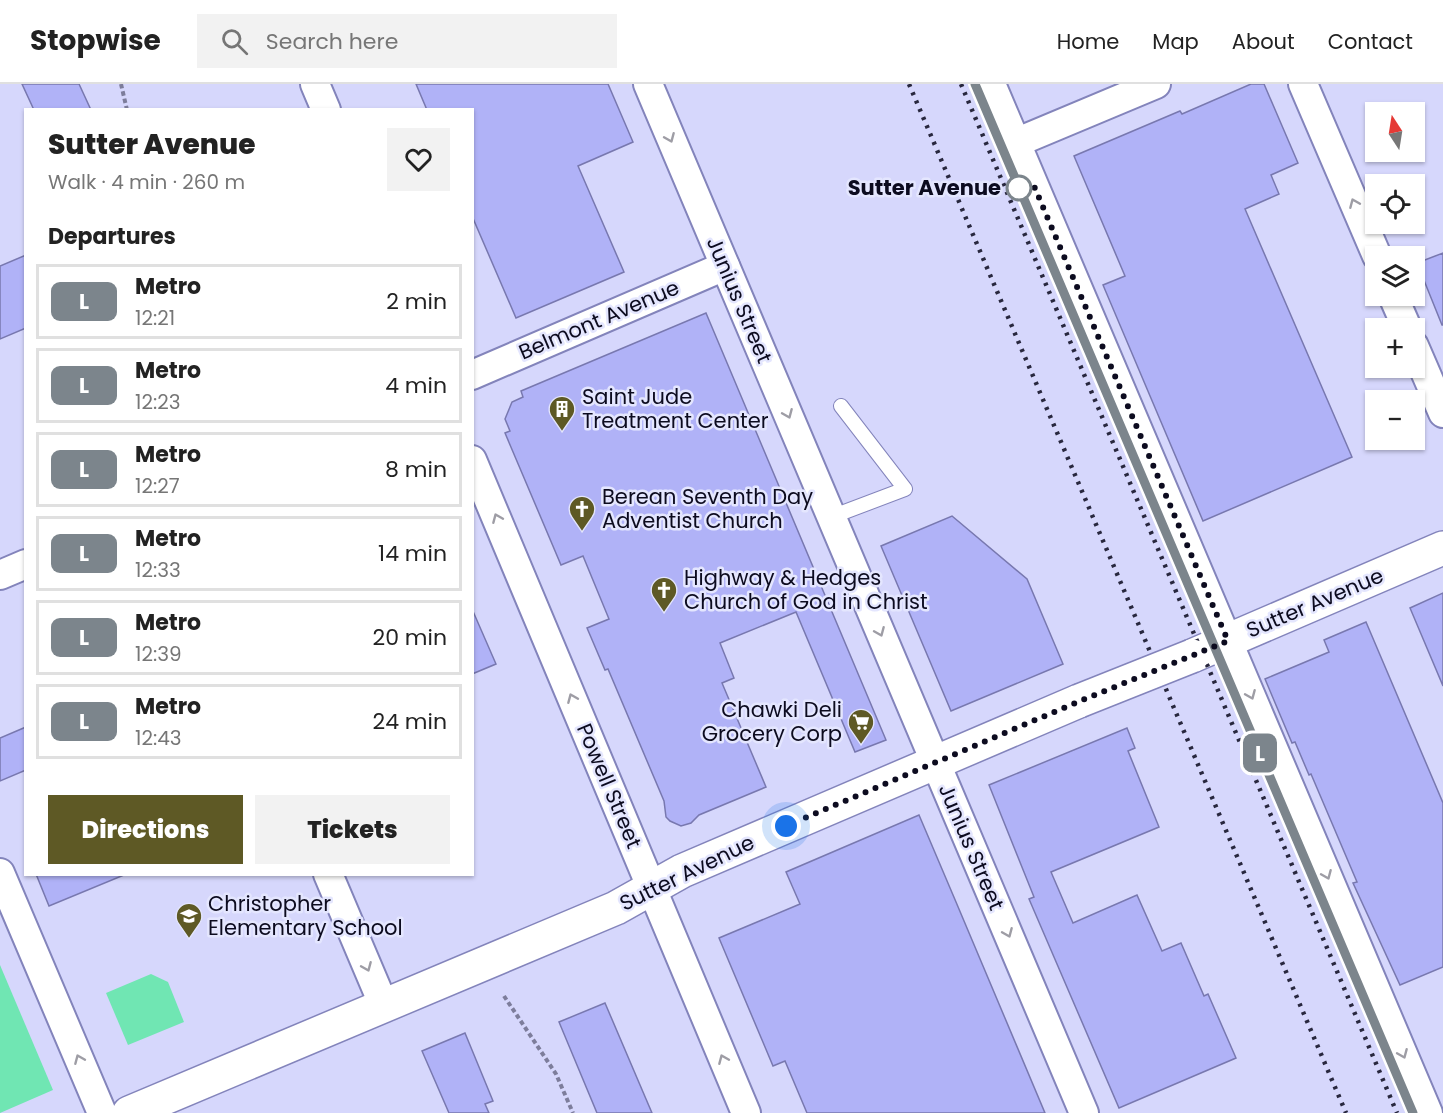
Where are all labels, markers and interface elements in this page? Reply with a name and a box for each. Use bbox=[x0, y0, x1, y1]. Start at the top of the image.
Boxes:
search box bbox=[197, 14, 617, 68]
text: Stopwise bbox=[30, 21, 161, 60]
icon: search bbox=[218, 25, 251, 58]
text: Search here bbox=[266, 26, 398, 57]
text: Home bbox=[1057, 27, 1119, 56]
text: Map bbox=[1152, 27, 1199, 56]
text: About bbox=[1232, 27, 1295, 56]
text: Contact bbox=[1328, 27, 1413, 56]
north arrow bbox=[1365, 102, 1425, 162]
map controls bbox=[1365, 102, 1425, 450]
text: Sutter Avenue bbox=[48, 125, 255, 164]
button: heart bbox=[387, 128, 450, 191]
one-way arrow bbox=[663, 132, 675, 143]
text: Walk · 4 min · 260 m bbox=[48, 168, 245, 196]
place label: Sutter Avenue bbox=[848, 173, 1001, 202]
button: locate bbox=[1365, 174, 1425, 234]
marker: Sutter Avenue bbox=[1006, 175, 1032, 201]
one-way arrow bbox=[1349, 198, 1361, 209]
text: Departures bbox=[48, 221, 176, 252]
street label: Junius Street bbox=[700, 232, 779, 367]
button: layers bbox=[1365, 246, 1425, 306]
text: Metro bbox=[135, 271, 201, 302]
street label: Belmont Avenue bbox=[514, 273, 683, 366]
text: 2 min bbox=[386, 286, 447, 317]
text: L bbox=[79, 287, 89, 316]
text: 12:21 bbox=[135, 304, 175, 332]
button: + bbox=[1365, 318, 1425, 378]
text: Metro bbox=[135, 355, 201, 386]
text: 4 min bbox=[385, 370, 447, 401]
text: L bbox=[79, 371, 89, 400]
place label: Saint Jude Treatment Center bbox=[582, 382, 769, 435]
text: 12:23 bbox=[135, 388, 180, 416]
button: − bbox=[1365, 390, 1425, 450]
building icon: Saint Jude Treatment Center bbox=[547, 394, 577, 432]
one-way arrow bbox=[781, 408, 793, 419]
text: Metro bbox=[135, 439, 201, 470]
text: 8 min bbox=[385, 454, 447, 485]
text: L bbox=[79, 455, 89, 484]
text: 12:27 bbox=[135, 472, 180, 500]
place label: Berean Seventh Day Adventist Church bbox=[602, 482, 813, 535]
church icon: Berean Seventh Day Adventist Church bbox=[567, 494, 597, 532]
one-way arrow bbox=[492, 514, 504, 525]
text: Metro bbox=[135, 523, 201, 554]
text: 14 min bbox=[378, 538, 447, 569]
text: L bbox=[79, 539, 89, 568]
text: 12:33 bbox=[135, 556, 181, 584]
street label: Sutter Avenue bbox=[1242, 561, 1388, 644]
place label: Highway & Hedges Church of God in Christ bbox=[684, 563, 928, 616]
church icon: Highway & Hedges Church of God in Christ bbox=[649, 575, 679, 613]
text: Metro bbox=[135, 607, 201, 638]
text: 20 min bbox=[373, 622, 447, 653]
text: L bbox=[79, 623, 89, 652]
one-way arrow bbox=[873, 626, 885, 637]
text: 12:39 bbox=[135, 640, 182, 668]
one-way arrow bbox=[1243, 689, 1255, 700]
text: Metro bbox=[135, 691, 201, 722]
one-way arrow bbox=[567, 694, 579, 705]
place label: Chawki Deli Grocery Corp bbox=[702, 695, 842, 748]
text: 24 min bbox=[372, 706, 447, 737]
text: L bbox=[79, 707, 89, 736]
supermarket icon: Chawki Deli Grocery Corp bbox=[846, 707, 876, 745]
street label: Powell Street bbox=[570, 719, 649, 853]
text: 12:43 bbox=[135, 724, 182, 752]
line badge: L bbox=[1240, 734, 1280, 772]
text: L bbox=[1255, 739, 1265, 768]
street label: Junius Street bbox=[932, 779, 1011, 914]
button: Directions bbox=[48, 795, 243, 864]
button: Tickets bbox=[255, 795, 450, 864]
your location bbox=[771, 811, 801, 841]
street label: Sutter Avenue bbox=[615, 827, 759, 918]
one-way arrow bbox=[1320, 868, 1332, 879]
place label: Christopher Elementary School bbox=[208, 889, 403, 942]
school or university icon: Christopher Elementary School bbox=[174, 901, 204, 939]
one-way arrow bbox=[1001, 927, 1013, 938]
one-way arrow bbox=[360, 961, 372, 972]
one-way arrow bbox=[1396, 1048, 1408, 1059]
one-way arrow bbox=[74, 1054, 86, 1065]
one-way arrow bbox=[718, 1054, 730, 1065]

